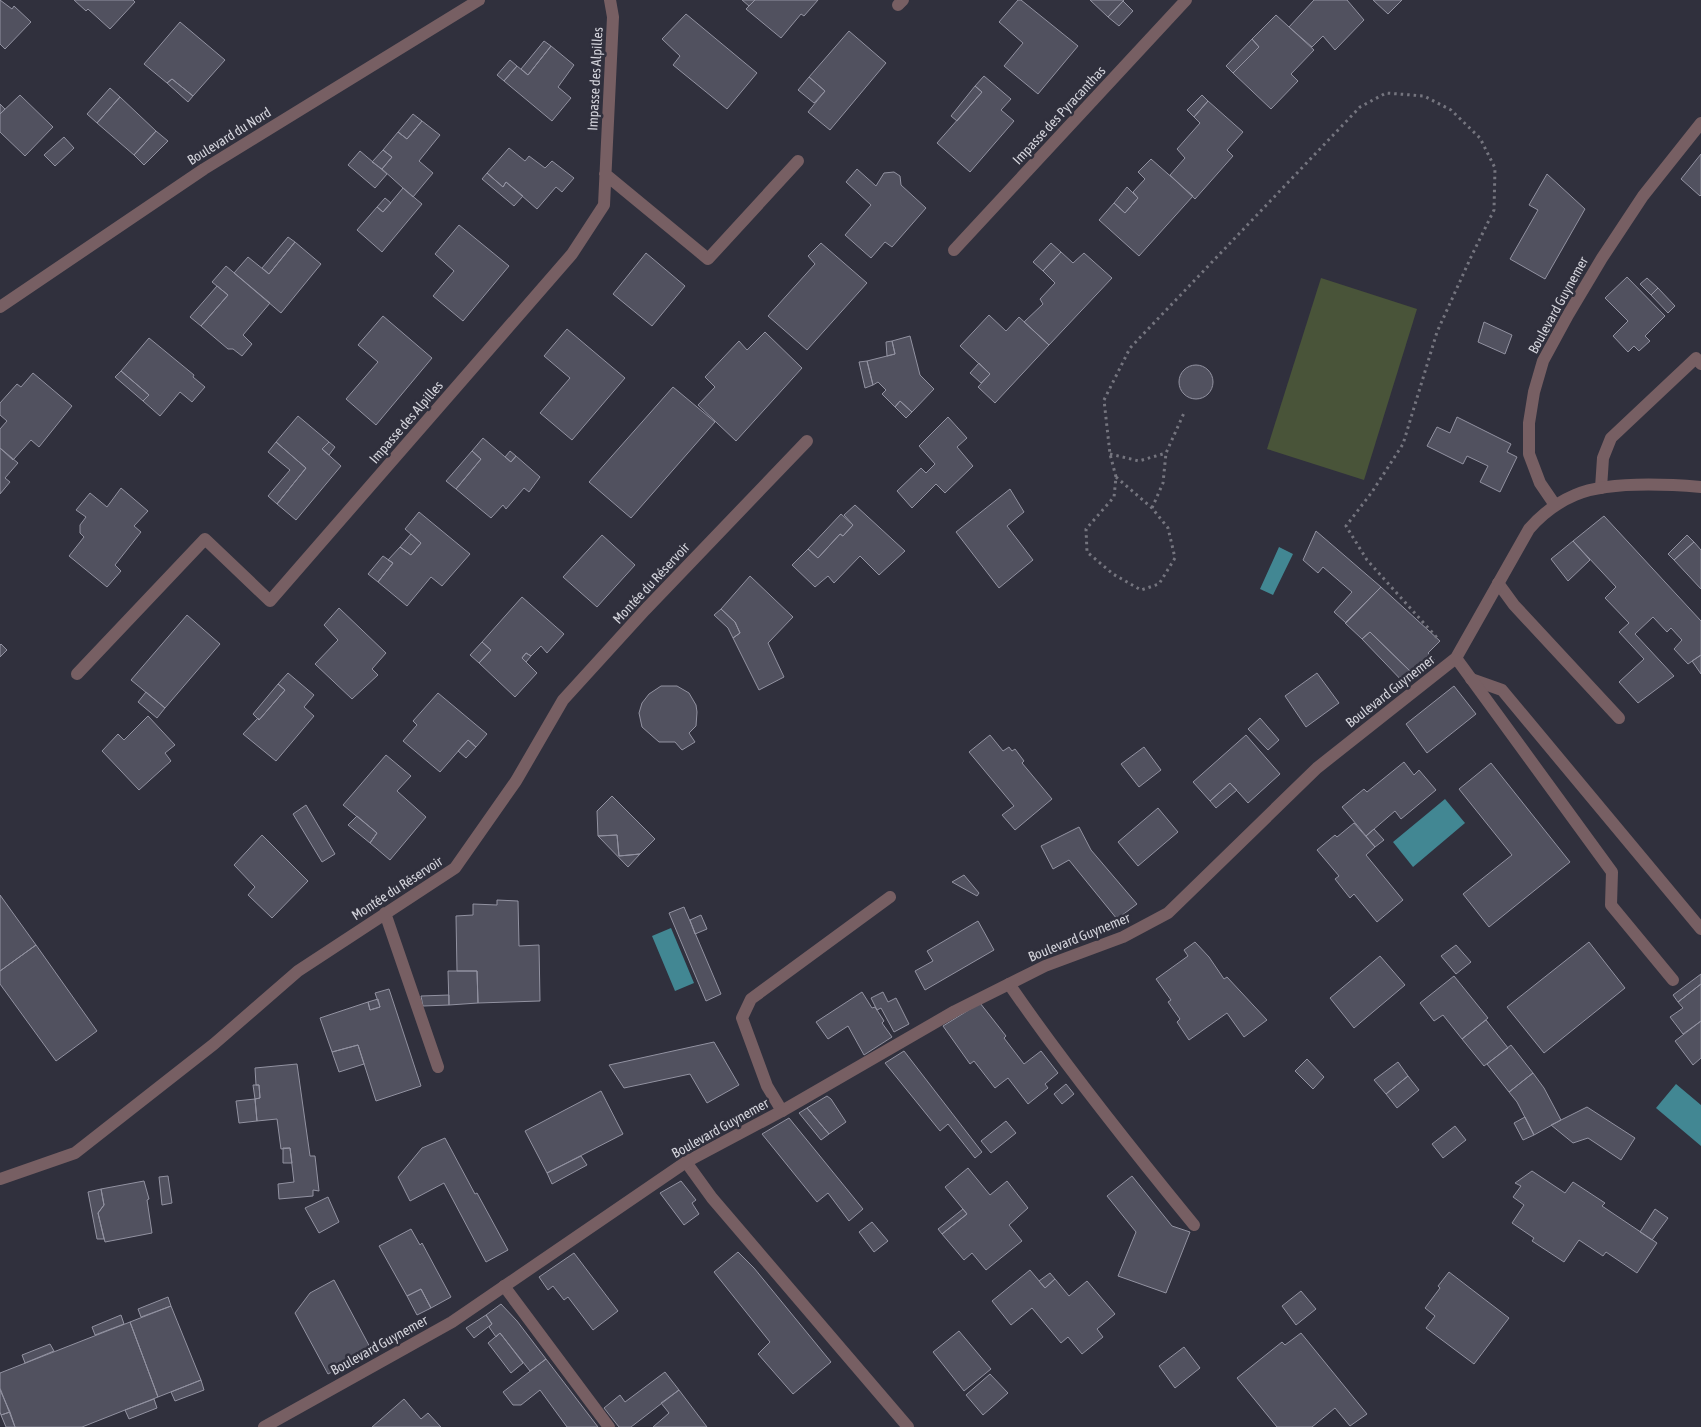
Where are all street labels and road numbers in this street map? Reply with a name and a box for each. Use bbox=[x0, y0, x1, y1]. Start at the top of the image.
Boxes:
street label: Impasse des Alpilles bbox=[584, 27, 606, 131]
street label: Impasse des Pyracanthas bbox=[1009, 63, 1109, 167]
street label: Boulevard du Nord bbox=[184, 104, 274, 168]
street label: Boulevard Guynemer bbox=[1525, 253, 1592, 356]
street label: Impasse des Alpilles bbox=[366, 378, 446, 466]
street label: Montée du Réservoir bbox=[609, 539, 693, 627]
street label: Boulevard Guynemer bbox=[1342, 651, 1438, 731]
street label: Montée du Réservoir bbox=[349, 852, 446, 923]
street label: Boulevard Guynemer bbox=[1026, 909, 1133, 965]
street label: Boulevard Guynemer bbox=[669, 1094, 772, 1161]
street label: Boulevard Guynemer bbox=[328, 1311, 431, 1378]

